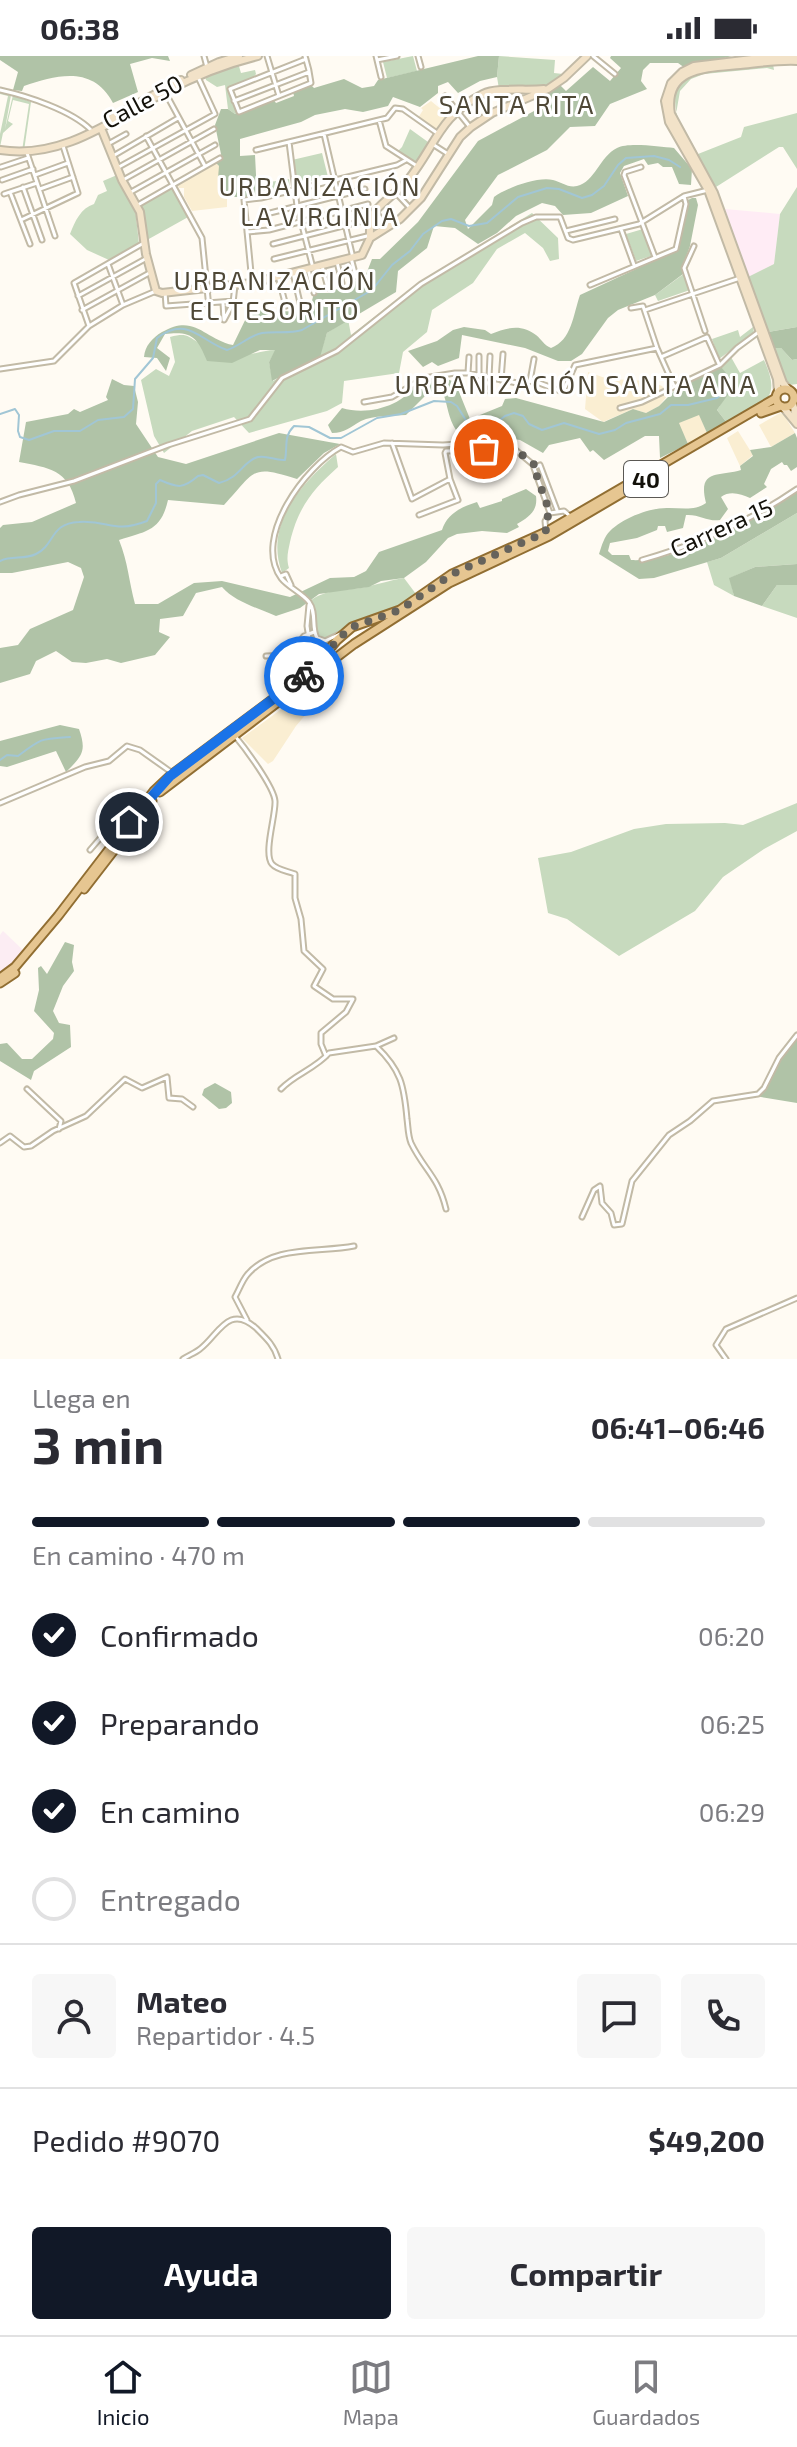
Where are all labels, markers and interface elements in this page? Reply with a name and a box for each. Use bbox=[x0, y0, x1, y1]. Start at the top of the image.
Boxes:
text: 06:38 bbox=[40, 10, 120, 46]
street label: Calle 50 bbox=[97, 68, 187, 134]
district label: SANTA RITA bbox=[439, 88, 595, 119]
district label: URBANIZACIÓN LA VIRGINIA bbox=[219, 170, 421, 231]
district label: URBANIZACIÓN EL TESORITO bbox=[174, 264, 376, 325]
district label: URBANIZACIÓN SANTA ANA bbox=[395, 368, 757, 399]
pin bbox=[450, 415, 518, 483]
icon: bag bbox=[462, 427, 506, 471]
road number: 40 bbox=[624, 461, 668, 497]
street label: Carrera 15 bbox=[665, 492, 777, 562]
courier bbox=[264, 636, 344, 716]
icon: bike bbox=[282, 654, 326, 698]
pin bbox=[95, 788, 163, 856]
icon: home bbox=[107, 800, 151, 844]
text: Llega en bbox=[32, 1382, 131, 1413]
text: 06:41–06:46 bbox=[591, 1409, 765, 1445]
text: 3 min bbox=[32, 1412, 164, 1474]
text: En camino · 470 m bbox=[32, 1539, 245, 1570]
icon: check bbox=[32, 1613, 76, 1657]
text: Confirmado bbox=[100, 1617, 259, 1653]
text: 06:20 bbox=[698, 1620, 765, 1651]
icon: check bbox=[32, 1701, 76, 1745]
text: Preparando bbox=[100, 1705, 259, 1741]
text: 06:25 bbox=[700, 1708, 765, 1739]
icon: check bbox=[32, 1789, 76, 1833]
text: En camino bbox=[100, 1793, 240, 1829]
text: 06:29 bbox=[699, 1796, 765, 1827]
text: Entregado bbox=[100, 1881, 241, 1917]
button: person bbox=[32, 1974, 116, 2058]
button: chat bbox=[577, 1974, 661, 2058]
button: phone bbox=[681, 1974, 765, 2058]
text: Mateo bbox=[136, 1983, 227, 2019]
text: Repartidor · 4.5 bbox=[136, 2019, 315, 2050]
text: Pedido #9070 bbox=[32, 2122, 220, 2158]
text: $49,200 bbox=[648, 2122, 765, 2158]
button: Ayuda bbox=[32, 2227, 391, 2319]
button: Compartir bbox=[407, 2227, 765, 2319]
tab: Inicio bbox=[97, 2355, 149, 2429]
tab: Mapa bbox=[343, 2355, 399, 2429]
tab: Guardados bbox=[592, 2355, 700, 2429]

